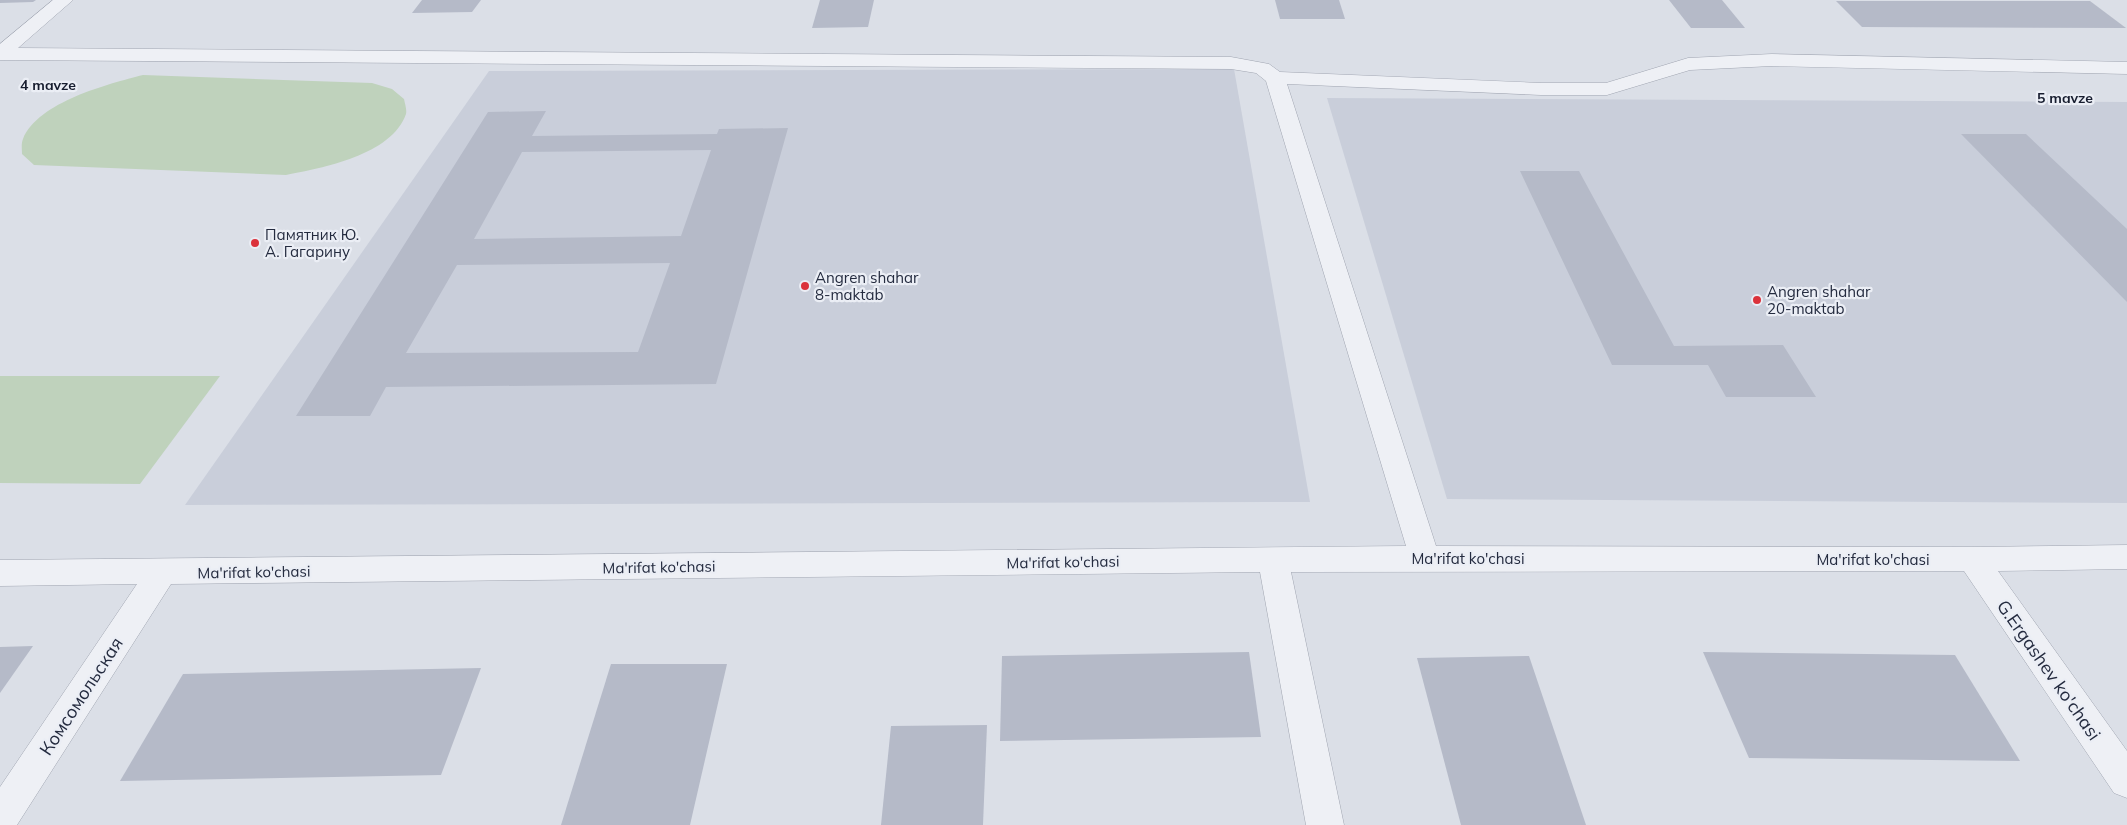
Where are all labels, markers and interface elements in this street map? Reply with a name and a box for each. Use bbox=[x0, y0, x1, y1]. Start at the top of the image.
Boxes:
district label: 4 mavze bbox=[20, 76, 76, 94]
district label: 5 mavze bbox=[2037, 89, 2093, 107]
place label: Памятник Ю. А. Гагарину bbox=[265, 225, 359, 261]
marker: Памятник Ю. А. Гагарину bbox=[249, 237, 261, 249]
place label: Angren shahar 8-maktab bbox=[815, 268, 919, 304]
marker: Angren shahar 8-maktab bbox=[799, 280, 811, 292]
place label: Angren shahar 20-maktab bbox=[1767, 282, 1871, 318]
marker: Angren shahar 20-maktab bbox=[1751, 294, 1763, 306]
street label: Ma'rifat ko'chasi bbox=[1411, 549, 1525, 568]
street label: Ma'rifat ko'chasi bbox=[1816, 550, 1930, 569]
street label: Ma'rifat ko'chasi bbox=[1006, 552, 1120, 572]
street label: Ma'rifat ko'chasi bbox=[602, 557, 716, 577]
street label: Ma'rifat ko'chasi bbox=[197, 562, 311, 582]
street label: G.Ergashev ko'chasi bbox=[1992, 595, 2106, 745]
street label: Комсомольская bbox=[34, 633, 128, 759]

